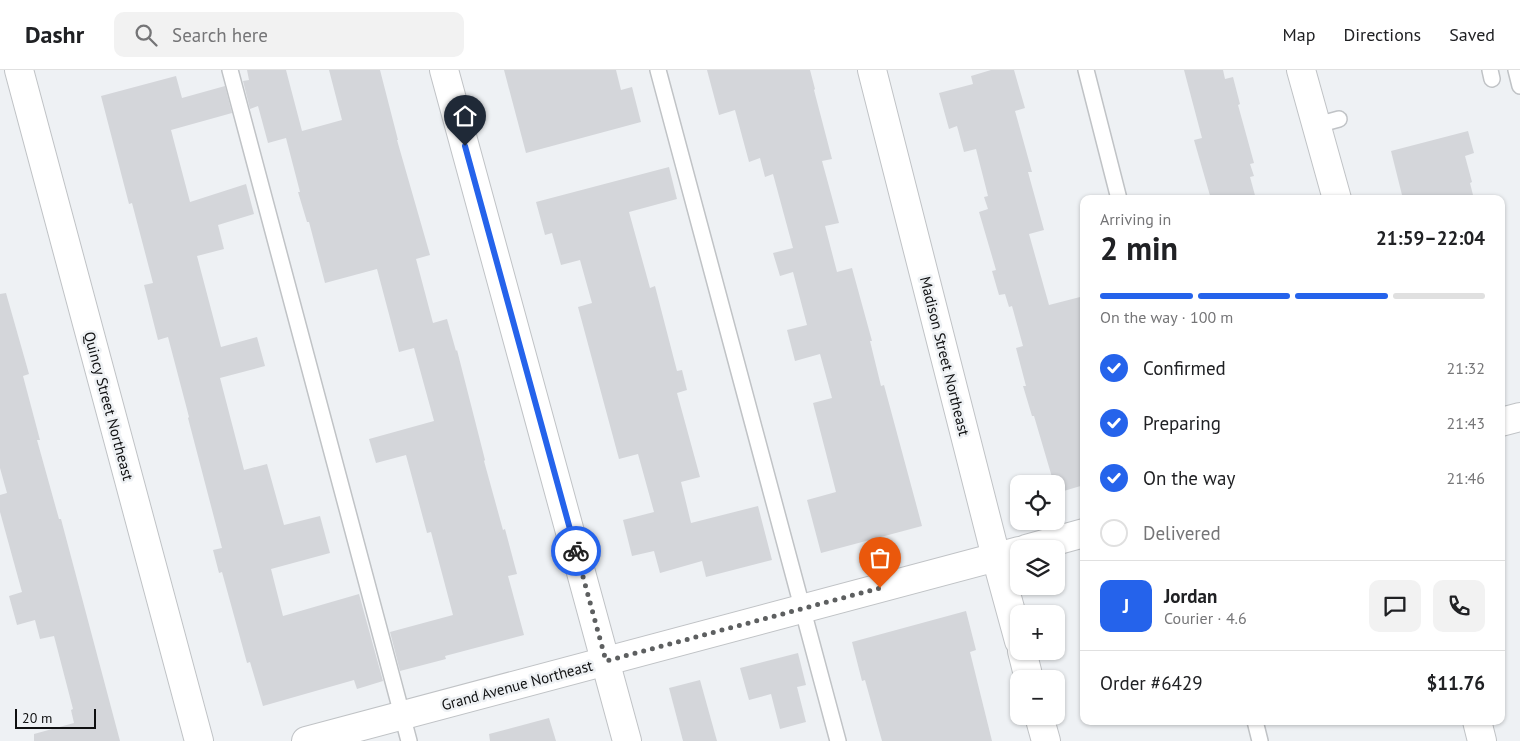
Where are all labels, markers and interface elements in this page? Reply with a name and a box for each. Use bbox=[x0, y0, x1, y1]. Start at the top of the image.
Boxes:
search box bbox=[114, 12, 464, 57]
text: Dashr bbox=[25, 19, 84, 50]
icon: search bbox=[132, 21, 160, 49]
text: Search here bbox=[172, 23, 268, 47]
text: Map bbox=[1283, 23, 1315, 46]
text: Directions bbox=[1343, 23, 1421, 46]
text: Saved bbox=[1449, 23, 1495, 46]
pin bbox=[444, 95, 486, 146]
icon: home bbox=[451, 102, 479, 130]
text: Arriving in bbox=[1100, 209, 1171, 229]
text: 21:59–22:04 bbox=[1376, 226, 1485, 250]
text: 2 min bbox=[1100, 227, 1178, 269]
street label: Madison Street Northeast bbox=[916, 274, 974, 438]
text: On the way · 100 m bbox=[1100, 307, 1233, 327]
street label: Quincy Street Northeast bbox=[80, 329, 138, 483]
icon: check bbox=[1100, 354, 1128, 382]
text: Confirmed bbox=[1143, 356, 1226, 380]
text: 21:32 bbox=[1447, 358, 1485, 378]
icon: check bbox=[1100, 409, 1128, 437]
text: Preparing bbox=[1143, 411, 1221, 435]
text: 21:43 bbox=[1447, 413, 1485, 433]
icon: check bbox=[1100, 464, 1128, 492]
text: On the way bbox=[1143, 466, 1235, 490]
text: 21:46 bbox=[1447, 468, 1485, 488]
map controls bbox=[1010, 475, 1065, 725]
button: locate bbox=[1010, 475, 1065, 530]
text: Delivered bbox=[1143, 521, 1221, 545]
courier bbox=[551, 526, 601, 576]
icon: bike bbox=[562, 537, 590, 565]
pin bbox=[859, 537, 901, 588]
button: layers bbox=[1010, 540, 1065, 595]
icon: bag bbox=[866, 544, 894, 572]
button: chat bbox=[1369, 580, 1421, 632]
button: phone bbox=[1433, 580, 1485, 632]
text: Jordan bbox=[1164, 584, 1217, 608]
text: J bbox=[1123, 594, 1129, 618]
button: + bbox=[1010, 605, 1065, 660]
text: Courier · 4.6 bbox=[1164, 608, 1247, 628]
street label: Grand Avenue Northeast bbox=[439, 656, 595, 714]
button: − bbox=[1010, 670, 1065, 725]
text: Order #6429 bbox=[1100, 671, 1203, 695]
text: $11.76 bbox=[1426, 671, 1485, 695]
scale bar bbox=[15, 706, 96, 729]
text: 20 m bbox=[22, 709, 52, 727]

